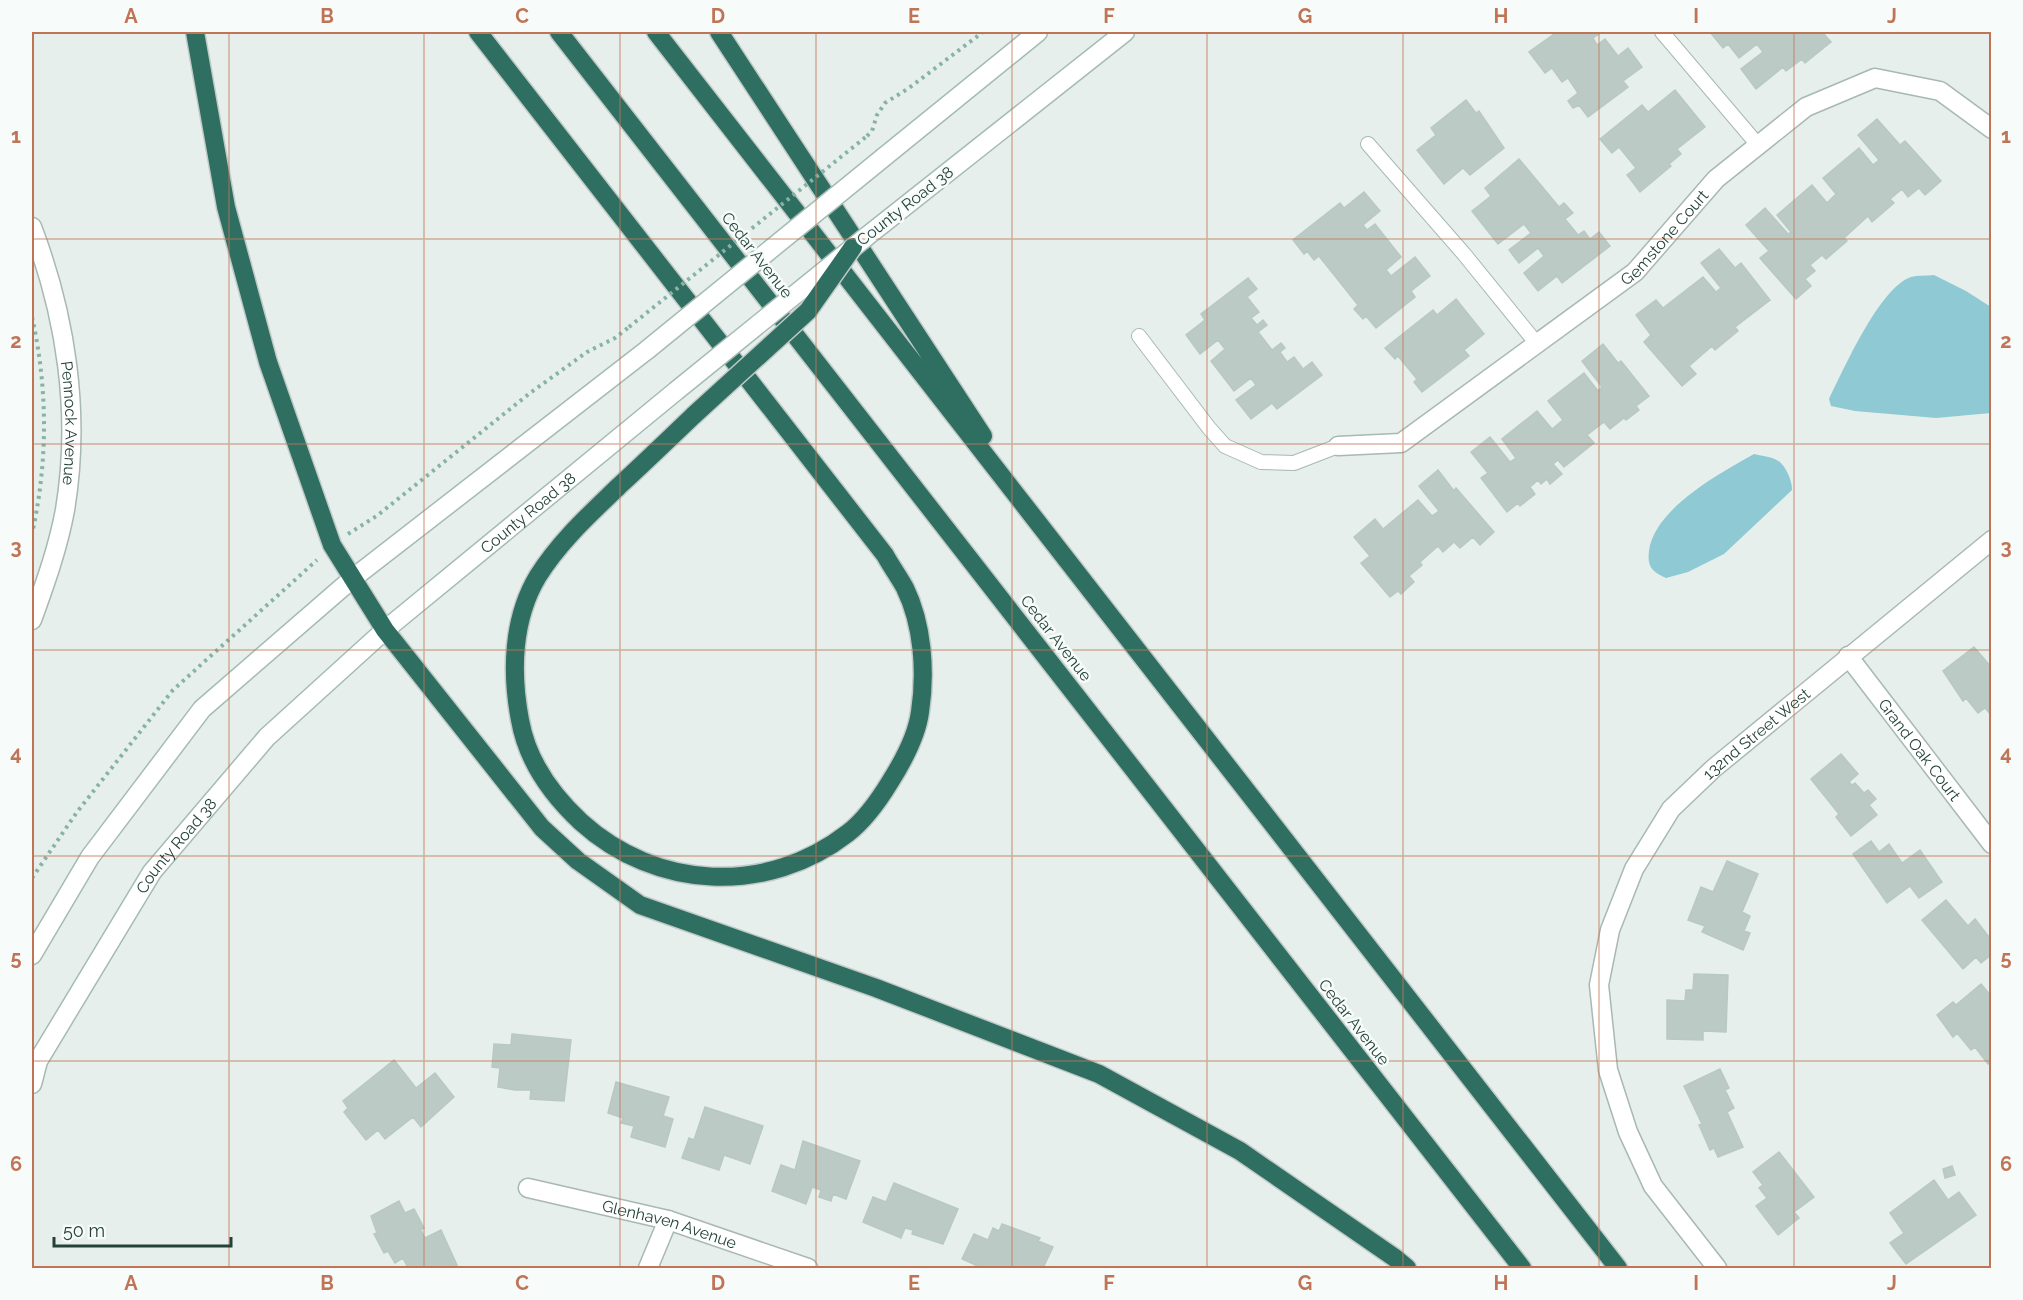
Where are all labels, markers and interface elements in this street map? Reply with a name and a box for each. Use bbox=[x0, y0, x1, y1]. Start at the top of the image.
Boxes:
text: A bbox=[124, 4, 138, 28]
text: B bbox=[320, 4, 334, 28]
text: C bbox=[515, 4, 529, 28]
text: D bbox=[711, 4, 725, 28]
text: E bbox=[908, 4, 920, 28]
text: F bbox=[1103, 4, 1115, 28]
text: G bbox=[1298, 4, 1312, 28]
text: H bbox=[1494, 4, 1508, 28]
text: I bbox=[1693, 4, 1699, 28]
text: J bbox=[1887, 4, 1897, 28]
text: 1 bbox=[11, 124, 21, 148]
text: 1 bbox=[2001, 124, 2011, 148]
street label: County Road 38 bbox=[853, 162, 957, 250]
street label: Gemstone Court bbox=[1617, 185, 1712, 289]
street label: Cedar Avenue bbox=[717, 208, 797, 302]
text: 2 bbox=[10, 329, 22, 353]
text: 2 bbox=[2000, 329, 2012, 353]
street label: Pennock Avenue bbox=[57, 360, 81, 486]
street label: County Road 38 bbox=[476, 468, 579, 557]
text: 3 bbox=[10, 535, 22, 559]
text: 3 bbox=[2000, 535, 2012, 559]
street label: Cedar Avenue bbox=[1016, 591, 1096, 685]
street label: 132nd Street West bbox=[1699, 684, 1814, 783]
street label: Grand Oak Court bbox=[1875, 695, 1965, 805]
text: 4 bbox=[10, 741, 22, 765]
text: 4 bbox=[2000, 741, 2012, 765]
street label: County Road 38 bbox=[132, 794, 220, 897]
text: 5 bbox=[10, 946, 22, 970]
text: 5 bbox=[2000, 946, 2012, 970]
street label: Cedar Avenue bbox=[1314, 975, 1394, 1069]
text: 6 bbox=[10, 1152, 22, 1176]
text: 6 bbox=[2000, 1152, 2012, 1176]
street label: Glenhaven Avenue bbox=[600, 1196, 739, 1252]
scale bar bbox=[54, 1210, 231, 1248]
text: 50 m bbox=[63, 1220, 105, 1241]
text: A bbox=[124, 1271, 138, 1295]
text: B bbox=[320, 1271, 334, 1295]
text: C bbox=[515, 1271, 529, 1295]
text: D bbox=[711, 1271, 725, 1295]
text: E bbox=[908, 1271, 920, 1295]
text: F bbox=[1103, 1271, 1115, 1295]
text: G bbox=[1298, 1271, 1312, 1295]
text: H bbox=[1494, 1271, 1508, 1295]
text: I bbox=[1693, 1271, 1699, 1295]
text: J bbox=[1887, 1271, 1897, 1295]

